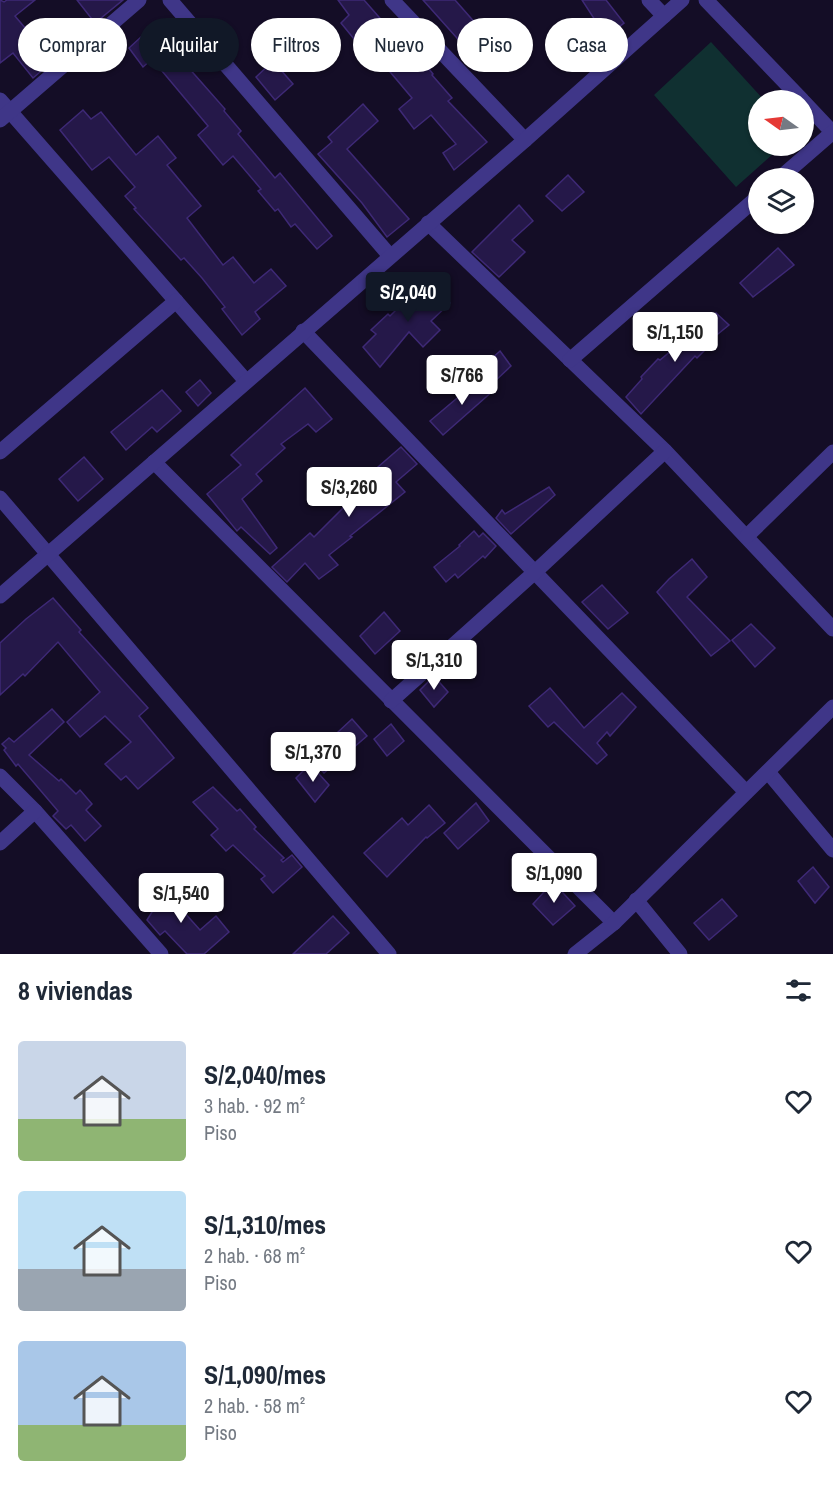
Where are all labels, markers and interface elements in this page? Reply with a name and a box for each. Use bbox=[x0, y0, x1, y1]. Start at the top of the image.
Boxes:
chip: Comprar bbox=[18, 18, 127, 72]
chip: Alquilar bbox=[139, 18, 239, 72]
chip: Filtros bbox=[251, 18, 341, 72]
chip: Nuevo bbox=[353, 18, 445, 72]
chip: Piso bbox=[457, 18, 533, 72]
chip: Casa bbox=[545, 18, 628, 72]
north arrow bbox=[748, 90, 814, 156]
map controls bbox=[748, 90, 814, 234]
button: layers bbox=[748, 168, 814, 234]
pin: S/2,040 bbox=[353, 272, 463, 323]
text: S/2,040 bbox=[380, 278, 436, 305]
pin: S/1,150 bbox=[620, 312, 730, 363]
text: S/1,150 bbox=[647, 318, 703, 345]
pin: S/766 bbox=[420, 355, 504, 406]
text: S/766 bbox=[441, 361, 483, 388]
pin: S/3,260 bbox=[294, 467, 404, 518]
text: S/3,260 bbox=[321, 473, 377, 500]
pin: S/1,310 bbox=[379, 640, 489, 691]
text: S/1,310 bbox=[406, 646, 462, 673]
pin: S/1,370 bbox=[258, 732, 368, 783]
text: S/1,370 bbox=[285, 738, 341, 765]
pin: S/1,090 bbox=[499, 853, 609, 904]
text: S/1,090 bbox=[526, 859, 582, 886]
pin: S/1,540 bbox=[126, 873, 236, 924]
text: S/1,540 bbox=[153, 879, 209, 906]
text: 8 viviendas bbox=[18, 973, 133, 1008]
icon: filters bbox=[782, 974, 815, 1007]
text: S/2,040/mes bbox=[204, 1057, 326, 1092]
icon: home bbox=[66, 1065, 138, 1137]
icon: heart bbox=[782, 1085, 815, 1118]
text: 3 hab. · 92 m² bbox=[204, 1092, 305, 1119]
text: Piso bbox=[204, 1119, 237, 1146]
text: S/1,310/mes bbox=[204, 1207, 326, 1242]
icon: home bbox=[66, 1215, 138, 1287]
icon: heart bbox=[782, 1235, 815, 1268]
text: 2 hab. · 68 m² bbox=[204, 1242, 305, 1269]
text: Piso bbox=[204, 1269, 237, 1296]
text: S/1,090/mes bbox=[204, 1357, 326, 1392]
icon: home bbox=[66, 1365, 138, 1437]
icon: heart bbox=[782, 1385, 815, 1418]
text: 2 hab. · 58 m² bbox=[204, 1392, 305, 1419]
text: Piso bbox=[204, 1419, 237, 1446]

